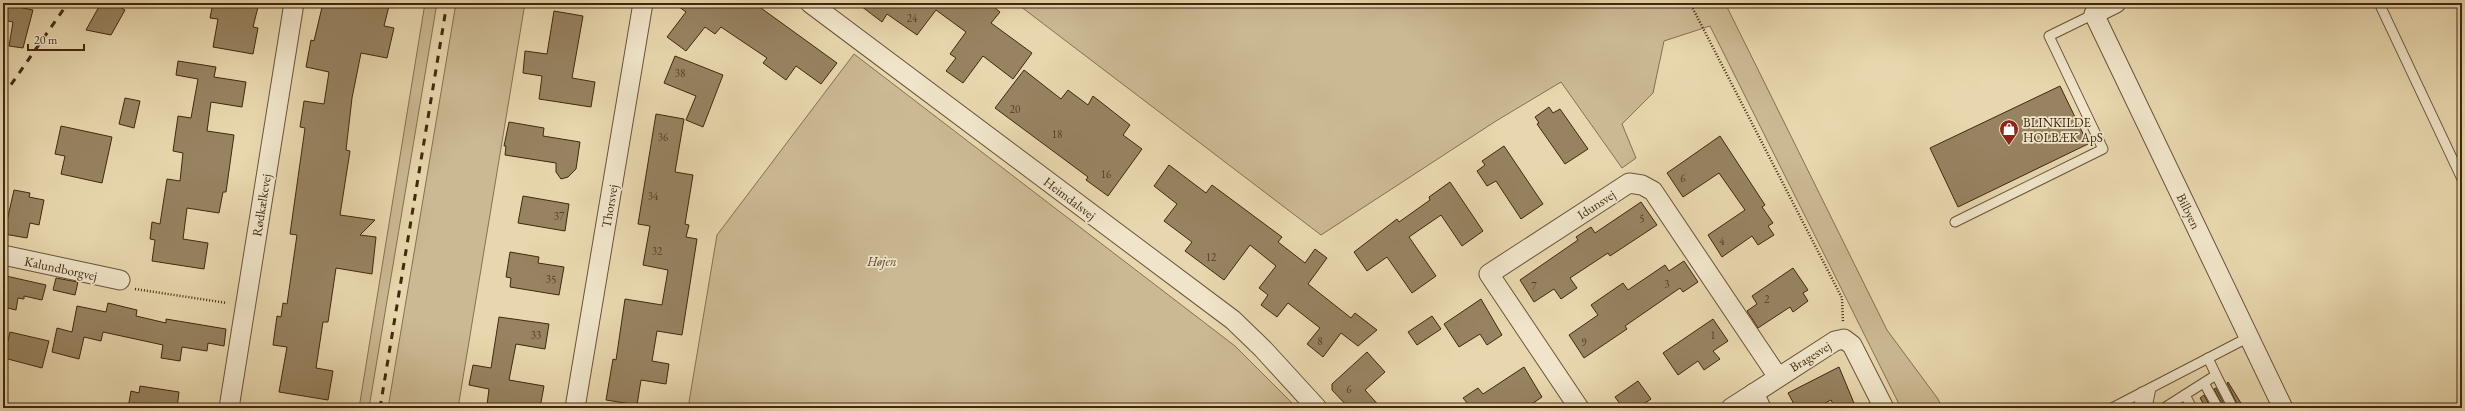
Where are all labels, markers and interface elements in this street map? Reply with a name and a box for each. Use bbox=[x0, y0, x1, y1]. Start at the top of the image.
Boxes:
house number: 24 bbox=[907, 11, 918, 25]
scale bar bbox=[28, 26, 84, 52]
text: 20 m bbox=[34, 32, 58, 48]
house number: 38 bbox=[675, 66, 685, 80]
house number: 20 bbox=[1010, 102, 1020, 116]
place label: BLINKILDE HOLBÆK ApS bbox=[2023, 114, 2103, 146]
shop icon: BLINKILDE HOLBÆK ApS bbox=[1998, 118, 2020, 146]
house number: 18 bbox=[1052, 127, 1062, 141]
house number: 36 bbox=[658, 130, 669, 144]
house number: 16 bbox=[1101, 167, 1112, 181]
house number: 6 bbox=[1680, 171, 1686, 185]
street label: Rødkælkevej bbox=[248, 173, 275, 238]
street label: Heimdalsvej bbox=[1040, 173, 1099, 224]
street label: Thorsvej bbox=[597, 183, 622, 229]
street label: Idunsvej bbox=[1574, 186, 1619, 223]
house number: 34 bbox=[648, 189, 659, 203]
street label: Bilbyen bbox=[2173, 191, 2204, 232]
house number: 37 bbox=[554, 209, 565, 223]
house number: 5 bbox=[1639, 211, 1645, 225]
house number: 4 bbox=[1719, 234, 1725, 248]
house number: 32 bbox=[652, 244, 663, 258]
house number: 12 bbox=[1206, 250, 1217, 264]
street label: Kalundborgvej bbox=[23, 252, 99, 285]
park label: Højen bbox=[866, 253, 897, 270]
house number: 35 bbox=[546, 272, 556, 286]
house number: 3 bbox=[1664, 277, 1670, 291]
house number: 7 bbox=[1531, 279, 1537, 293]
house number: 2 bbox=[1764, 292, 1770, 306]
house number: 33 bbox=[531, 328, 541, 342]
house number: 1 bbox=[1710, 328, 1716, 342]
house number: 8 bbox=[1317, 334, 1323, 348]
house number: 9 bbox=[1581, 335, 1587, 349]
street label: Bragesvej bbox=[1786, 337, 1834, 376]
house number: 6 bbox=[1346, 382, 1352, 396]

